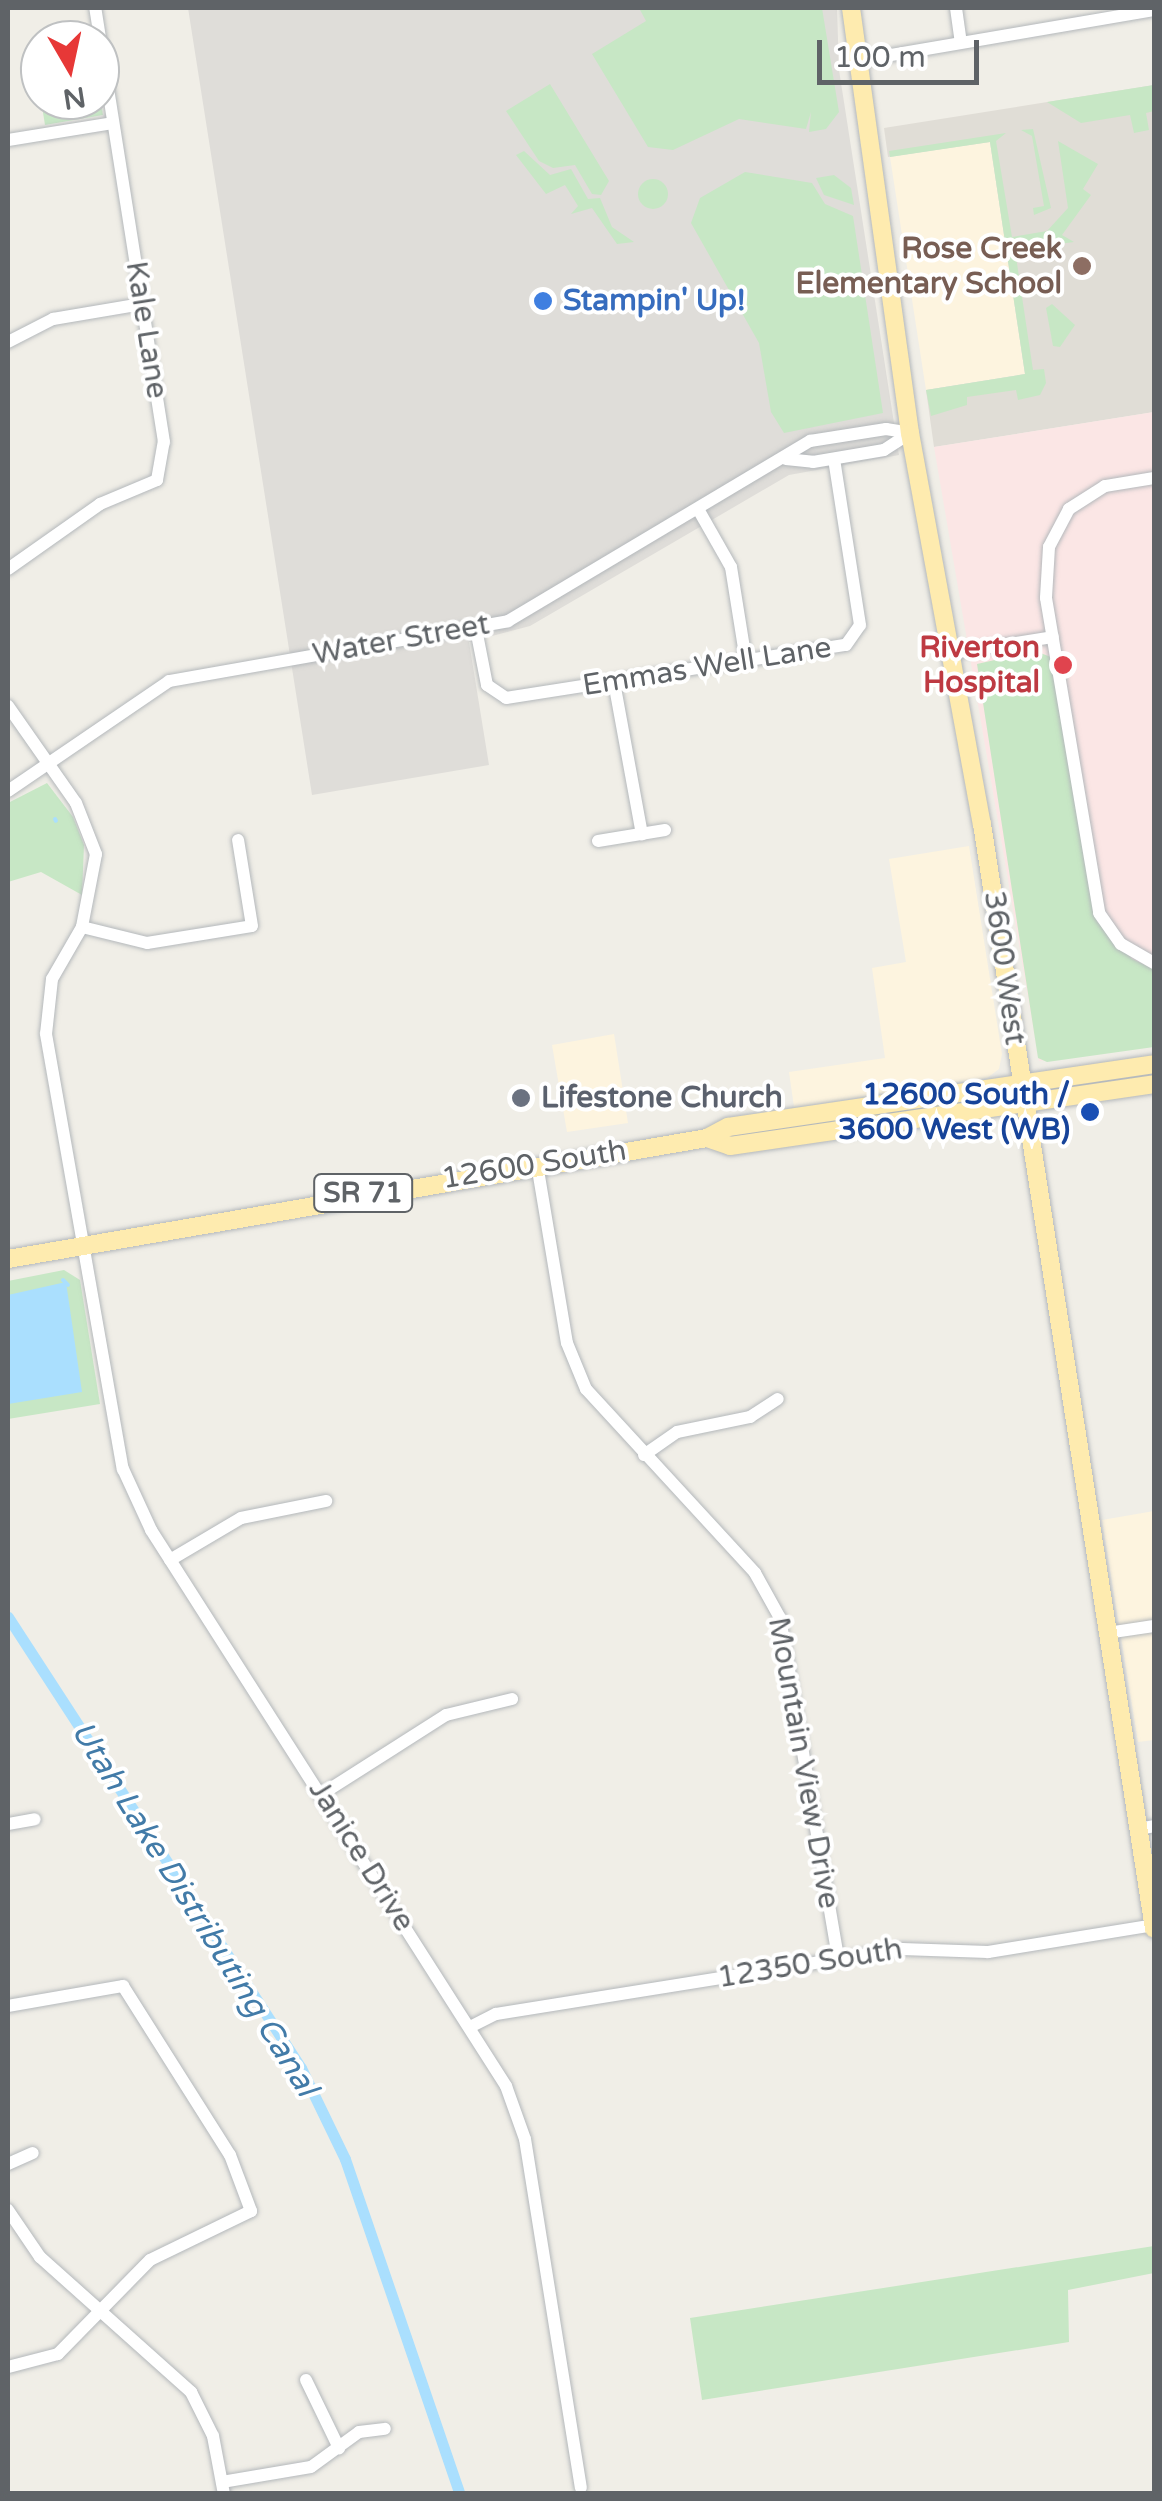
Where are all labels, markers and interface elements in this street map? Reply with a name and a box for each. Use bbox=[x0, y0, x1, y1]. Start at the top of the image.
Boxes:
north arrow bbox=[20, 20, 120, 120]
scale bar bbox=[822, 20, 984, 82]
text: 100 m bbox=[834, 39, 926, 76]
text: N bbox=[61, 79, 88, 116]
place label: Rose Creek Elementary School bbox=[796, 231, 1062, 302]
marker: Rose Creek Elementary School bbox=[1071, 255, 1093, 277]
street label: Kale Lane bbox=[117, 259, 175, 401]
place label: Stampin' Up! bbox=[563, 283, 745, 319]
marker: Stampin' Up! bbox=[532, 290, 554, 312]
street label: Water Street bbox=[310, 607, 492, 673]
street label: Emmas Well Lane bbox=[580, 630, 834, 704]
place label: Riverton Hospital bbox=[919, 630, 1040, 700]
marker: Riverton Hospital bbox=[1050, 652, 1076, 678]
street label: 3600 West bbox=[975, 889, 1033, 1047]
place label: 12600 South / 3600 West (WB) bbox=[838, 1077, 1070, 1148]
place label: Lifestone Church bbox=[541, 1080, 783, 1116]
marker: Lifestone Church bbox=[510, 1087, 532, 1109]
marker: 12600 South / 3600 West (WB) bbox=[1079, 1101, 1101, 1123]
street label: 12600 South bbox=[439, 1133, 629, 1197]
road number: SR 71 bbox=[313, 1170, 413, 1216]
street label: Mountain View Drive bbox=[760, 1615, 846, 1911]
water label: Utah Lake Distributing Canal bbox=[63, 1714, 325, 2104]
street label: Janice Drive bbox=[300, 1774, 422, 1938]
street label: 12350 South bbox=[715, 1932, 905, 1996]

